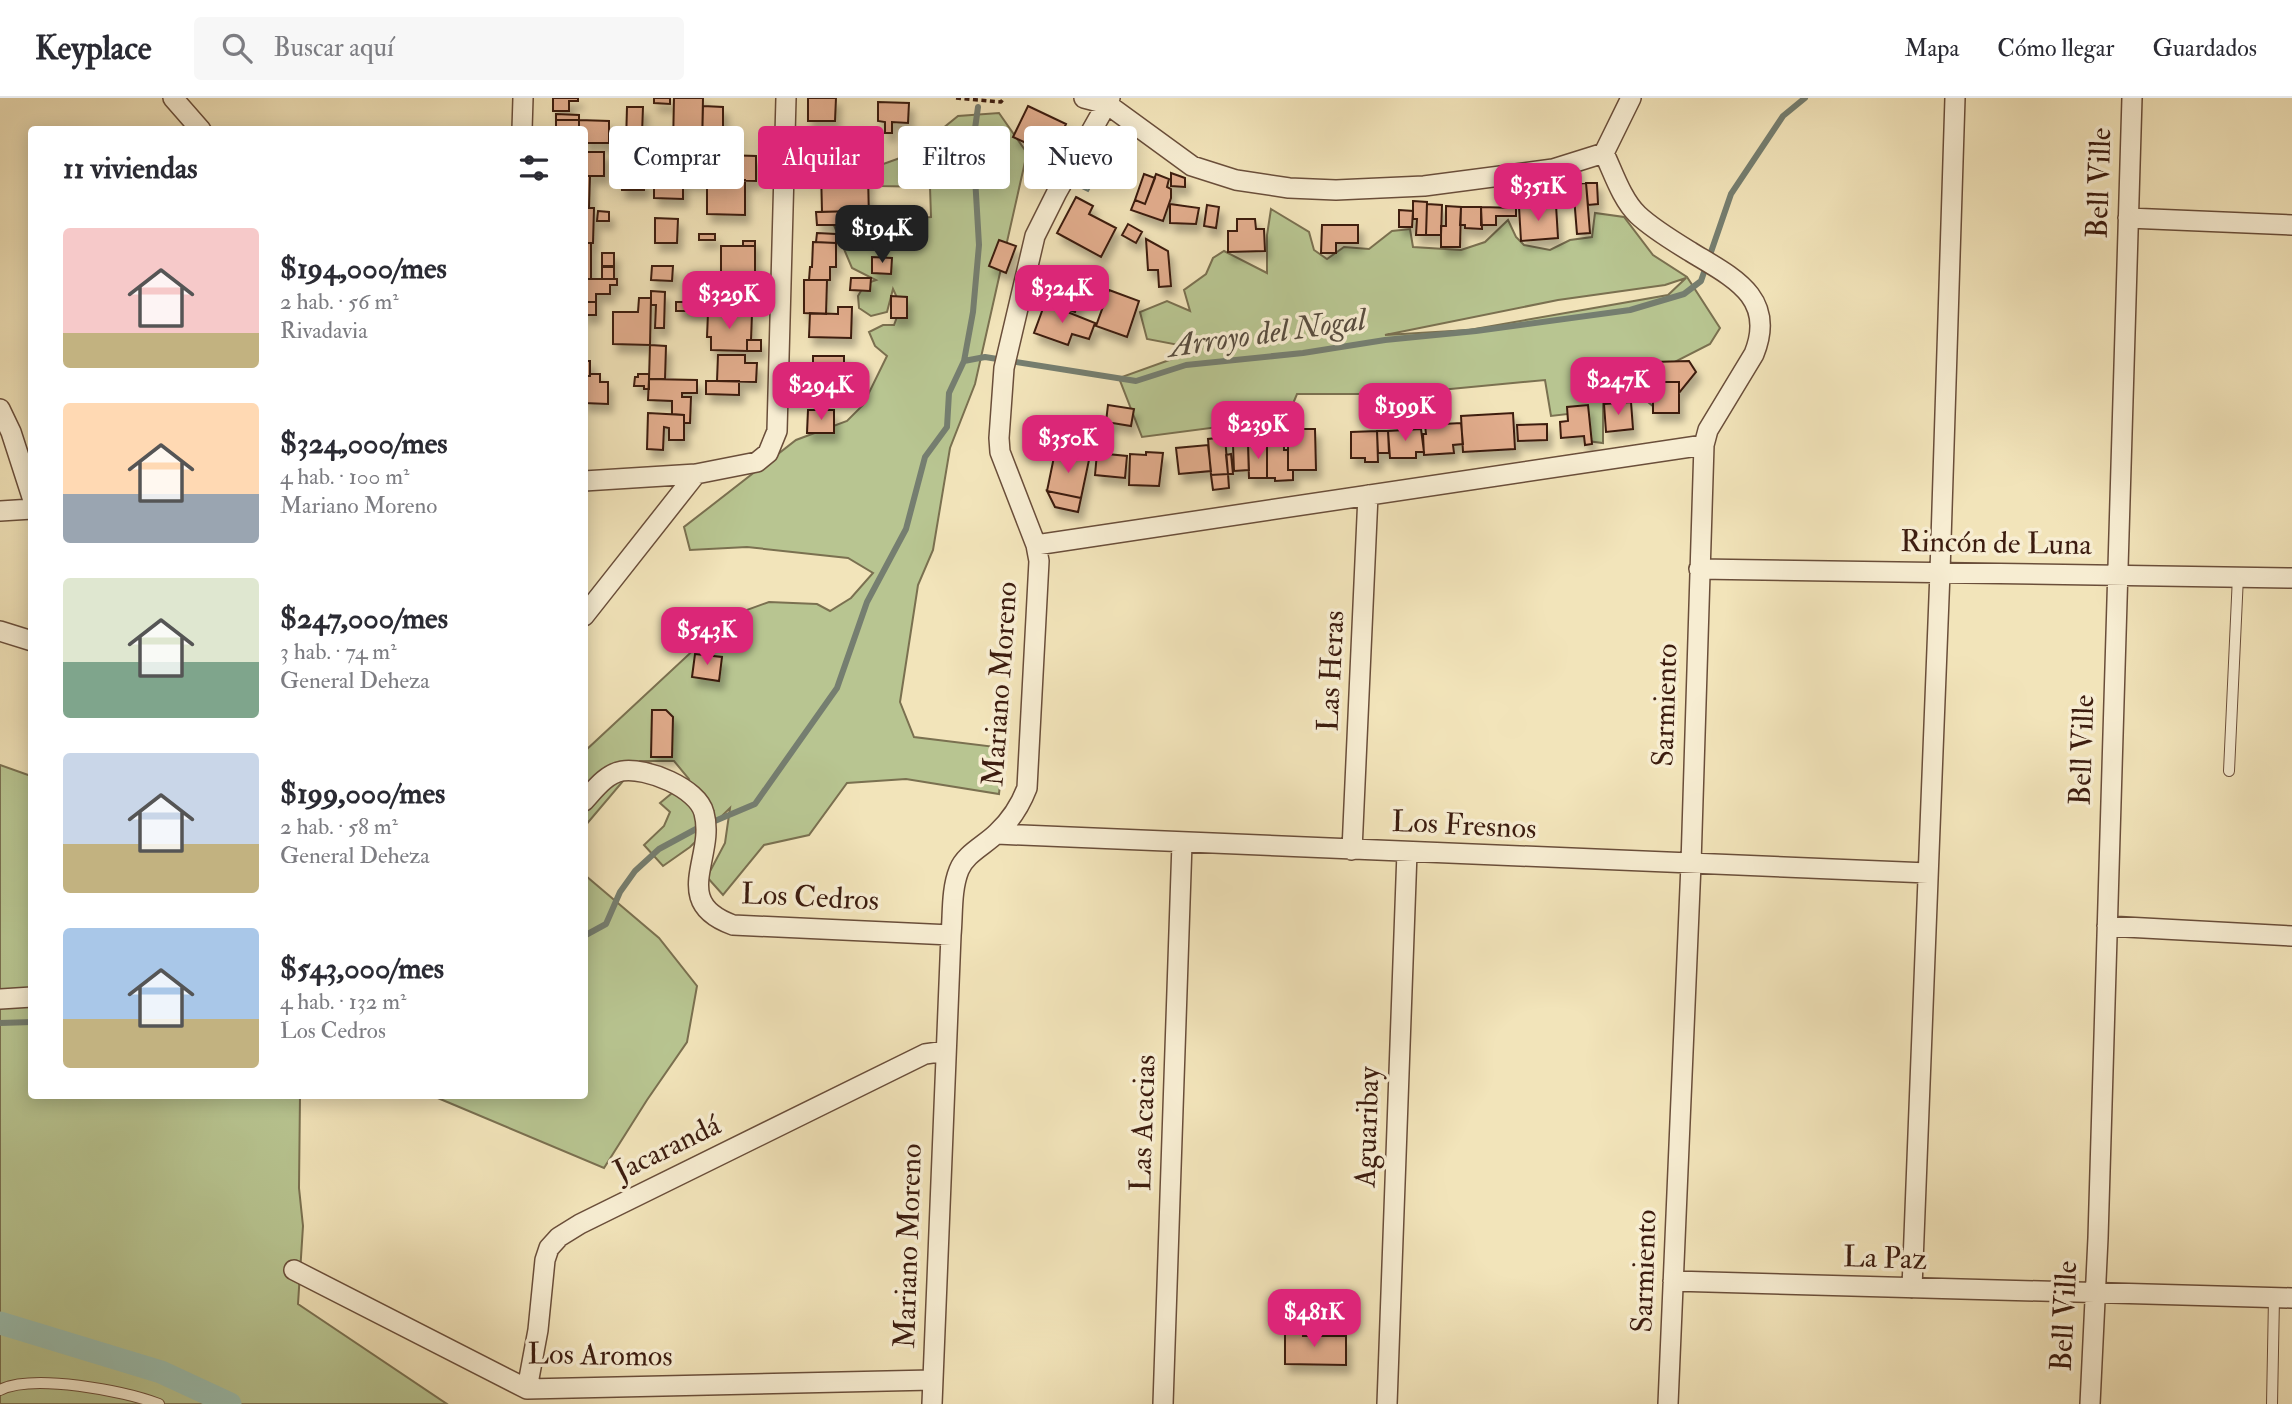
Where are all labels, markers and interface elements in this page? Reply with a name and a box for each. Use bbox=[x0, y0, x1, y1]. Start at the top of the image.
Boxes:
search box bbox=[194, 17, 684, 80]
text: Keyplace bbox=[35, 28, 152, 69]
icon: search bbox=[218, 29, 256, 67]
text: Buscar aquí bbox=[274, 32, 394, 64]
text: Mapa bbox=[1904, 33, 1959, 64]
text: Cómo llegar bbox=[1997, 33, 2114, 64]
text: Guardados bbox=[2152, 33, 2257, 64]
chip: Comprar bbox=[609, 126, 744, 189]
chip: Alquilar bbox=[758, 126, 884, 189]
chip: Filtros bbox=[898, 126, 1010, 189]
chip: Nuevo bbox=[1024, 126, 1137, 189]
street label: Bell Ville bbox=[2079, 127, 2119, 239]
icon: filters bbox=[515, 149, 553, 187]
text: 11 viviendas bbox=[63, 150, 198, 187]
pin: $351K bbox=[1489, 164, 1587, 223]
text: $351K bbox=[1510, 171, 1566, 200]
pin: $194K bbox=[833, 206, 931, 265]
text: $194K bbox=[851, 213, 913, 242]
text: $194,000/mes bbox=[280, 250, 447, 287]
icon: home bbox=[119, 256, 203, 340]
pin: $324K bbox=[1013, 266, 1111, 325]
pin: $329K bbox=[680, 272, 778, 331]
text: $324K bbox=[1031, 273, 1093, 302]
text: $329K bbox=[698, 279, 760, 308]
text: 2 hab. · 56 m² bbox=[280, 287, 399, 316]
water label: Arroyo del Nogal bbox=[1163, 299, 1370, 367]
text: Rivadavia bbox=[280, 316, 368, 345]
pin: $247K bbox=[1569, 358, 1667, 417]
pin: $294K bbox=[772, 362, 870, 422]
text: $247K bbox=[1586, 365, 1650, 394]
text: $294K bbox=[789, 370, 853, 399]
pin: $199K bbox=[1356, 384, 1454, 443]
text: $199K bbox=[1375, 391, 1435, 420]
pin: $239K bbox=[1209, 402, 1307, 461]
text: $239K bbox=[1227, 409, 1289, 438]
pin: $350K bbox=[1019, 416, 1117, 475]
text: $350K bbox=[1038, 423, 1098, 452]
text: $324,000/mes bbox=[280, 425, 448, 462]
icon: home bbox=[119, 431, 203, 515]
text: 4 hab. · 100 m² bbox=[280, 462, 410, 491]
text: Mariano Moreno bbox=[280, 491, 437, 520]
street label: Rincón de Luna bbox=[1900, 523, 2093, 563]
street label: Mariano Moreno bbox=[974, 580, 1026, 788]
text: $247,000/mes bbox=[280, 600, 448, 637]
icon: home bbox=[119, 606, 203, 690]
pin: $543K bbox=[658, 608, 756, 667]
street label: Las Heras bbox=[1309, 609, 1353, 733]
text: $543K bbox=[677, 615, 737, 644]
text: 3 hab. · 74 m² bbox=[280, 637, 397, 666]
street label: Sarmiento bbox=[1644, 643, 1686, 767]
text: General Deheza bbox=[280, 666, 430, 695]
street label: Bell Ville bbox=[2062, 694, 2102, 806]
text: $199,000/mes bbox=[280, 775, 445, 812]
icon: home bbox=[119, 781, 203, 865]
street label: Los Fresnos bbox=[1391, 803, 1537, 847]
text: 2 hab. · 58 m² bbox=[280, 812, 398, 841]
text: General Deheza bbox=[280, 841, 430, 870]
street label: Los Cedros bbox=[740, 875, 880, 919]
text: $543,000/mes bbox=[280, 950, 444, 987]
icon: home bbox=[119, 956, 203, 1040]
text: 4 hab. · 132 m² bbox=[280, 987, 407, 1016]
text: Los Cedros bbox=[280, 1016, 386, 1045]
street label: Las Acacias bbox=[1122, 1054, 1164, 1192]
street label: Aguaribay bbox=[1346, 1065, 1388, 1189]
street label: Jacarandá bbox=[607, 1106, 727, 1190]
street label: Mariano Moreno bbox=[886, 1143, 930, 1349]
street label: Sarmiento bbox=[1623, 1209, 1665, 1333]
street label: La Paz bbox=[1842, 1238, 1928, 1278]
street label: Bell Ville bbox=[2043, 1260, 2085, 1372]
pin: $481K bbox=[1265, 1290, 1363, 1349]
text: $481K bbox=[1284, 1297, 1344, 1326]
street label: Los Aromos bbox=[527, 1335, 673, 1375]

